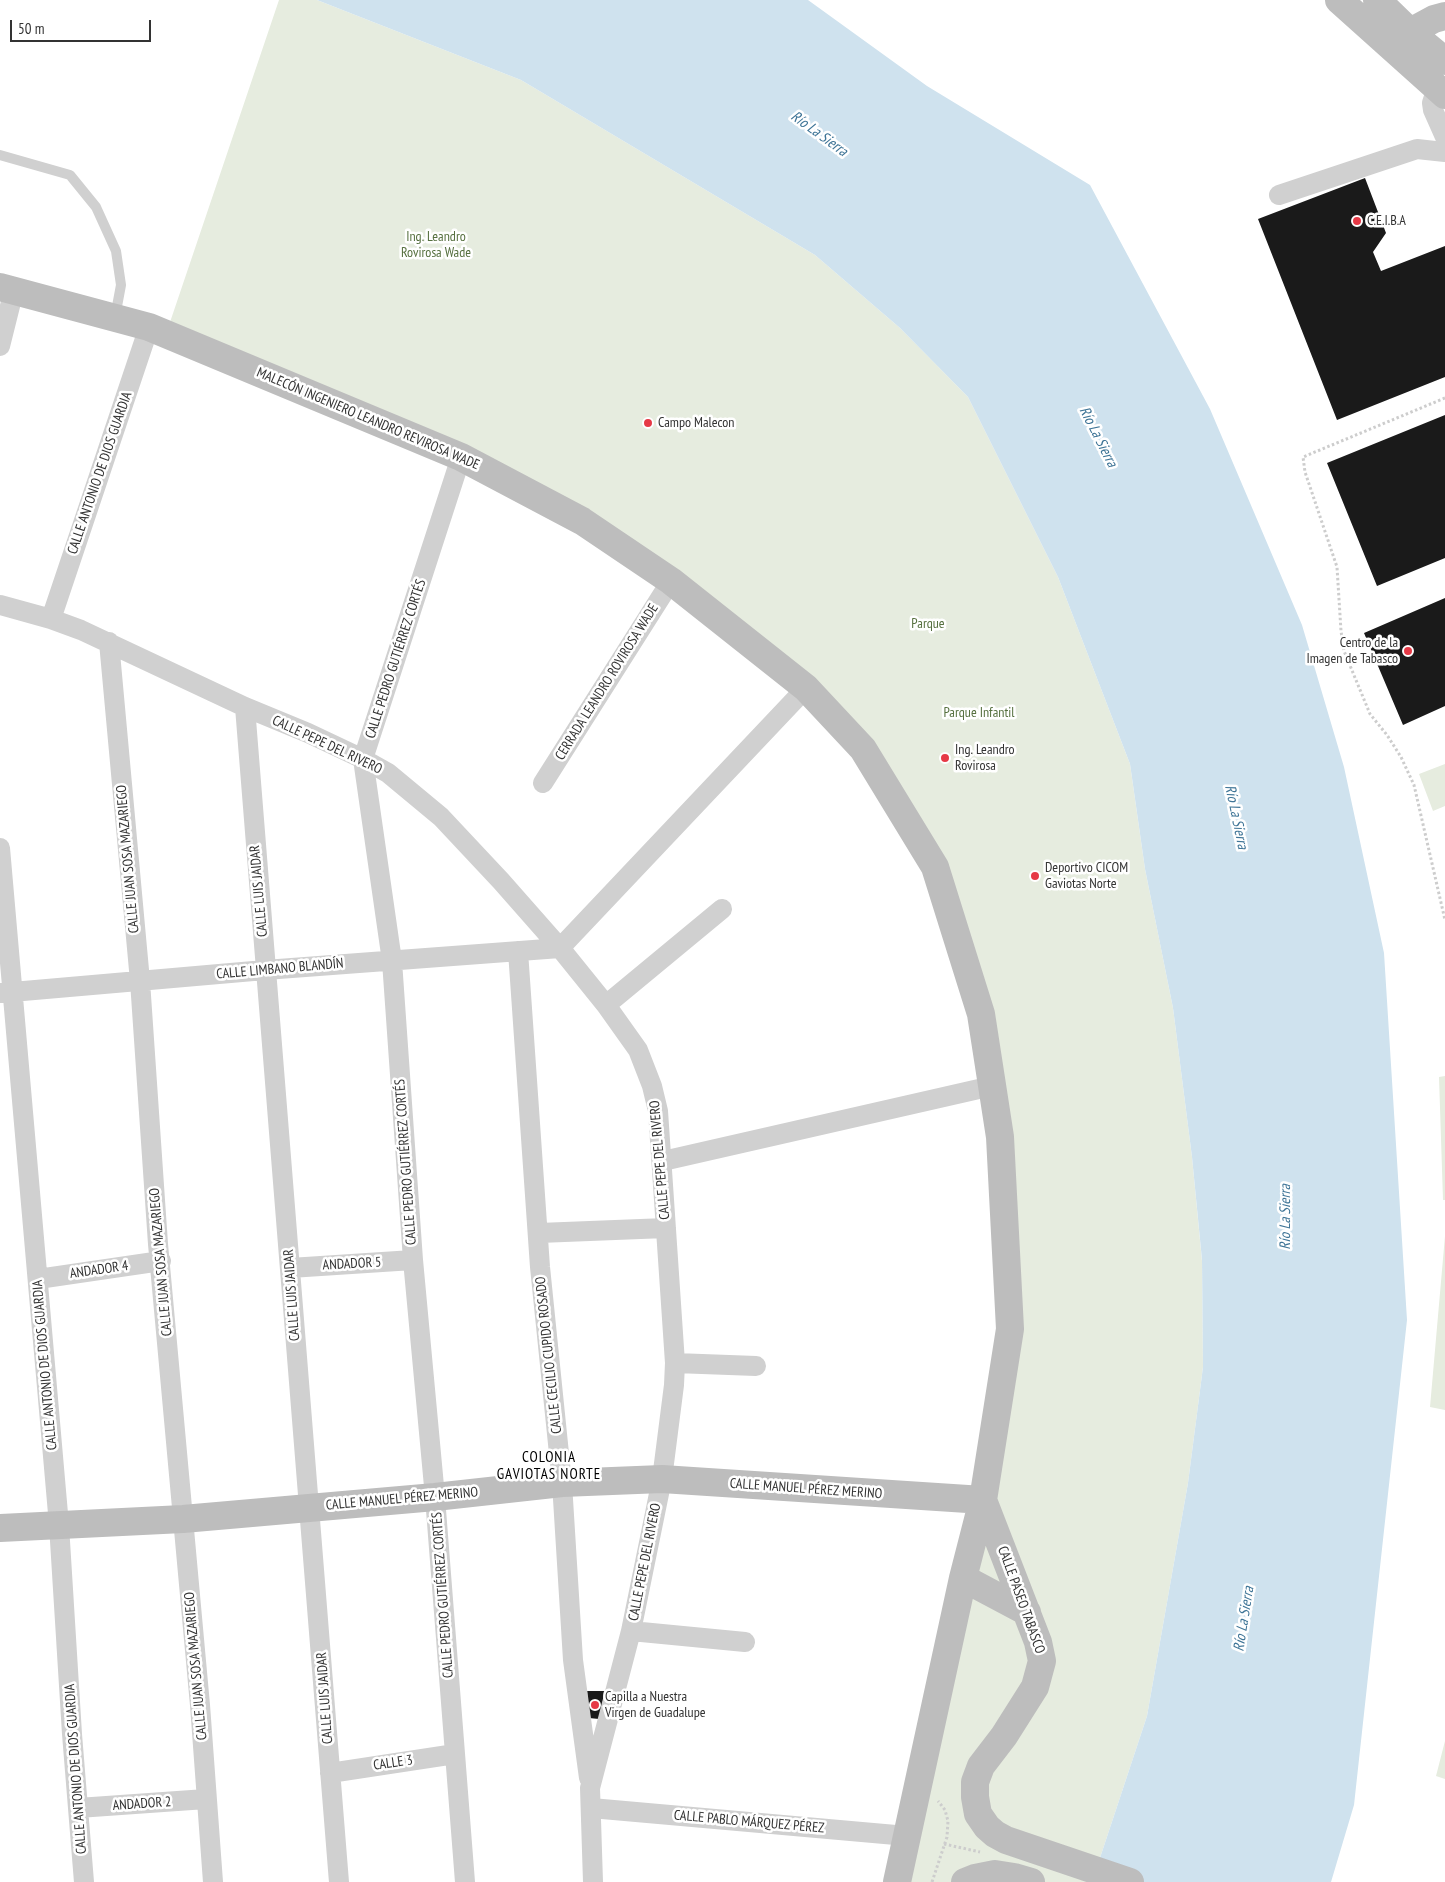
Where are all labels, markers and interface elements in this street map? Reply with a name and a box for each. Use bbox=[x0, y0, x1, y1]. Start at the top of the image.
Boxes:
scale bar bbox=[12, 10, 154, 42]
text: 50 m bbox=[18, 19, 44, 38]
water label: Río La Sierra bbox=[787, 107, 851, 161]
place label: C.E.I.B.A bbox=[1367, 213, 1406, 229]
marker: C.E.I.B.A bbox=[1351, 215, 1363, 227]
park label: Ing. Leandro Rovirosa Wade bbox=[401, 229, 471, 262]
street label: MALECÓN INGENIERO LEANDRO REVIROSA WADE bbox=[254, 364, 482, 474]
street label: CALLE ANTONIO DE DIOS GUARDIA bbox=[64, 390, 136, 556]
water label: Río La Sierra bbox=[1075, 404, 1121, 470]
place label: Campo Malecon bbox=[658, 415, 734, 431]
marker: Campo Malecon bbox=[642, 417, 654, 429]
street label: CALLE PEDRO GUTIÉRREZ CORTÉS bbox=[362, 577, 430, 741]
street label: CERRADA LEANDRO ROVIROSA WADE bbox=[552, 601, 662, 763]
park label: Parque bbox=[911, 616, 945, 632]
place label: Centro de la Imagen de Tabasco bbox=[1306, 635, 1398, 668]
marker: Centro de la Imagen de Tabasco bbox=[1402, 645, 1414, 657]
park label: Parque Infantil bbox=[943, 705, 1015, 721]
street label: CALLE PEPE DEL RIVERO bbox=[269, 712, 385, 778]
place label: Ing. Leandro Rovirosa bbox=[955, 742, 1015, 774]
marker: Ing. Leandro Rovirosa bbox=[939, 752, 951, 764]
water label: Río La Sierra bbox=[1220, 783, 1252, 851]
street label: CALLE JUAN SOSA MAZARIEGO bbox=[113, 784, 143, 934]
street label: CALLE LUIS JAIDAR bbox=[247, 844, 271, 938]
place label: Deportivo CICOM Gaviotas Norte bbox=[1045, 860, 1128, 892]
marker: Deportivo CICOM Gaviotas Norte bbox=[1029, 870, 1041, 882]
street label: CALLE LIMBANO BLANDÍN bbox=[216, 955, 344, 983]
street label: CALLE PEDRO GUTIÉRREZ CORTÉS bbox=[392, 1078, 420, 1246]
street label: CALLE PEPE DEL RIVERO bbox=[646, 1100, 674, 1220]
water label: Río La Sierra bbox=[1277, 1184, 1295, 1250]
street label: CALLE JUAN SOSA MAZARIEGO bbox=[146, 1187, 176, 1337]
street label: CALLE LUIS JAIDAR bbox=[280, 1248, 304, 1342]
street label: ANDADOR 5 bbox=[322, 1254, 382, 1274]
street label: ANDADOR 4 bbox=[69, 1258, 129, 1282]
street label: CALLE CECILIO CUPIDO ROSADO bbox=[532, 1276, 566, 1434]
street label: CALLE ANTONIO DE DIOS GUARDIA bbox=[29, 1279, 61, 1451]
district label: COLONIA GAVIOTAS NORTE bbox=[495, 1449, 603, 1484]
street label: CALLE MANUEL PÉREZ MERINO bbox=[729, 1475, 883, 1503]
street label: CALLE MANUEL PÉREZ MERINO bbox=[325, 1484, 479, 1514]
street label: CALLE PEPE DEL RIVERO bbox=[625, 1502, 665, 1622]
street label: CALLE PEDRO GUTIÉRREZ CORTÉS bbox=[429, 1511, 457, 1679]
street label: CALLE PASEO TABASCO bbox=[994, 1544, 1048, 1656]
water label: Río La Sierra bbox=[1230, 1585, 1258, 1653]
street label: CALLE JUAN SOSA MAZARIEGO bbox=[181, 1591, 211, 1741]
street label: CALLE LUIS JAIDAR bbox=[313, 1651, 337, 1745]
street label: CALLE ANTONIO DE DIOS GUARDIA bbox=[62, 1683, 90, 1855]
place label: Capilla a Nuestra Virgen de Guadalupe bbox=[605, 1689, 706, 1721]
marker: Capilla a Nuestra Virgen de Guadalupe bbox=[589, 1699, 601, 1711]
street label: CALLE 3 bbox=[372, 1752, 414, 1774]
street label: ANDADOR 2 bbox=[112, 1794, 172, 1814]
street label: CALLE PABLO MÁRQUEZ PÉREZ bbox=[673, 1807, 825, 1837]

